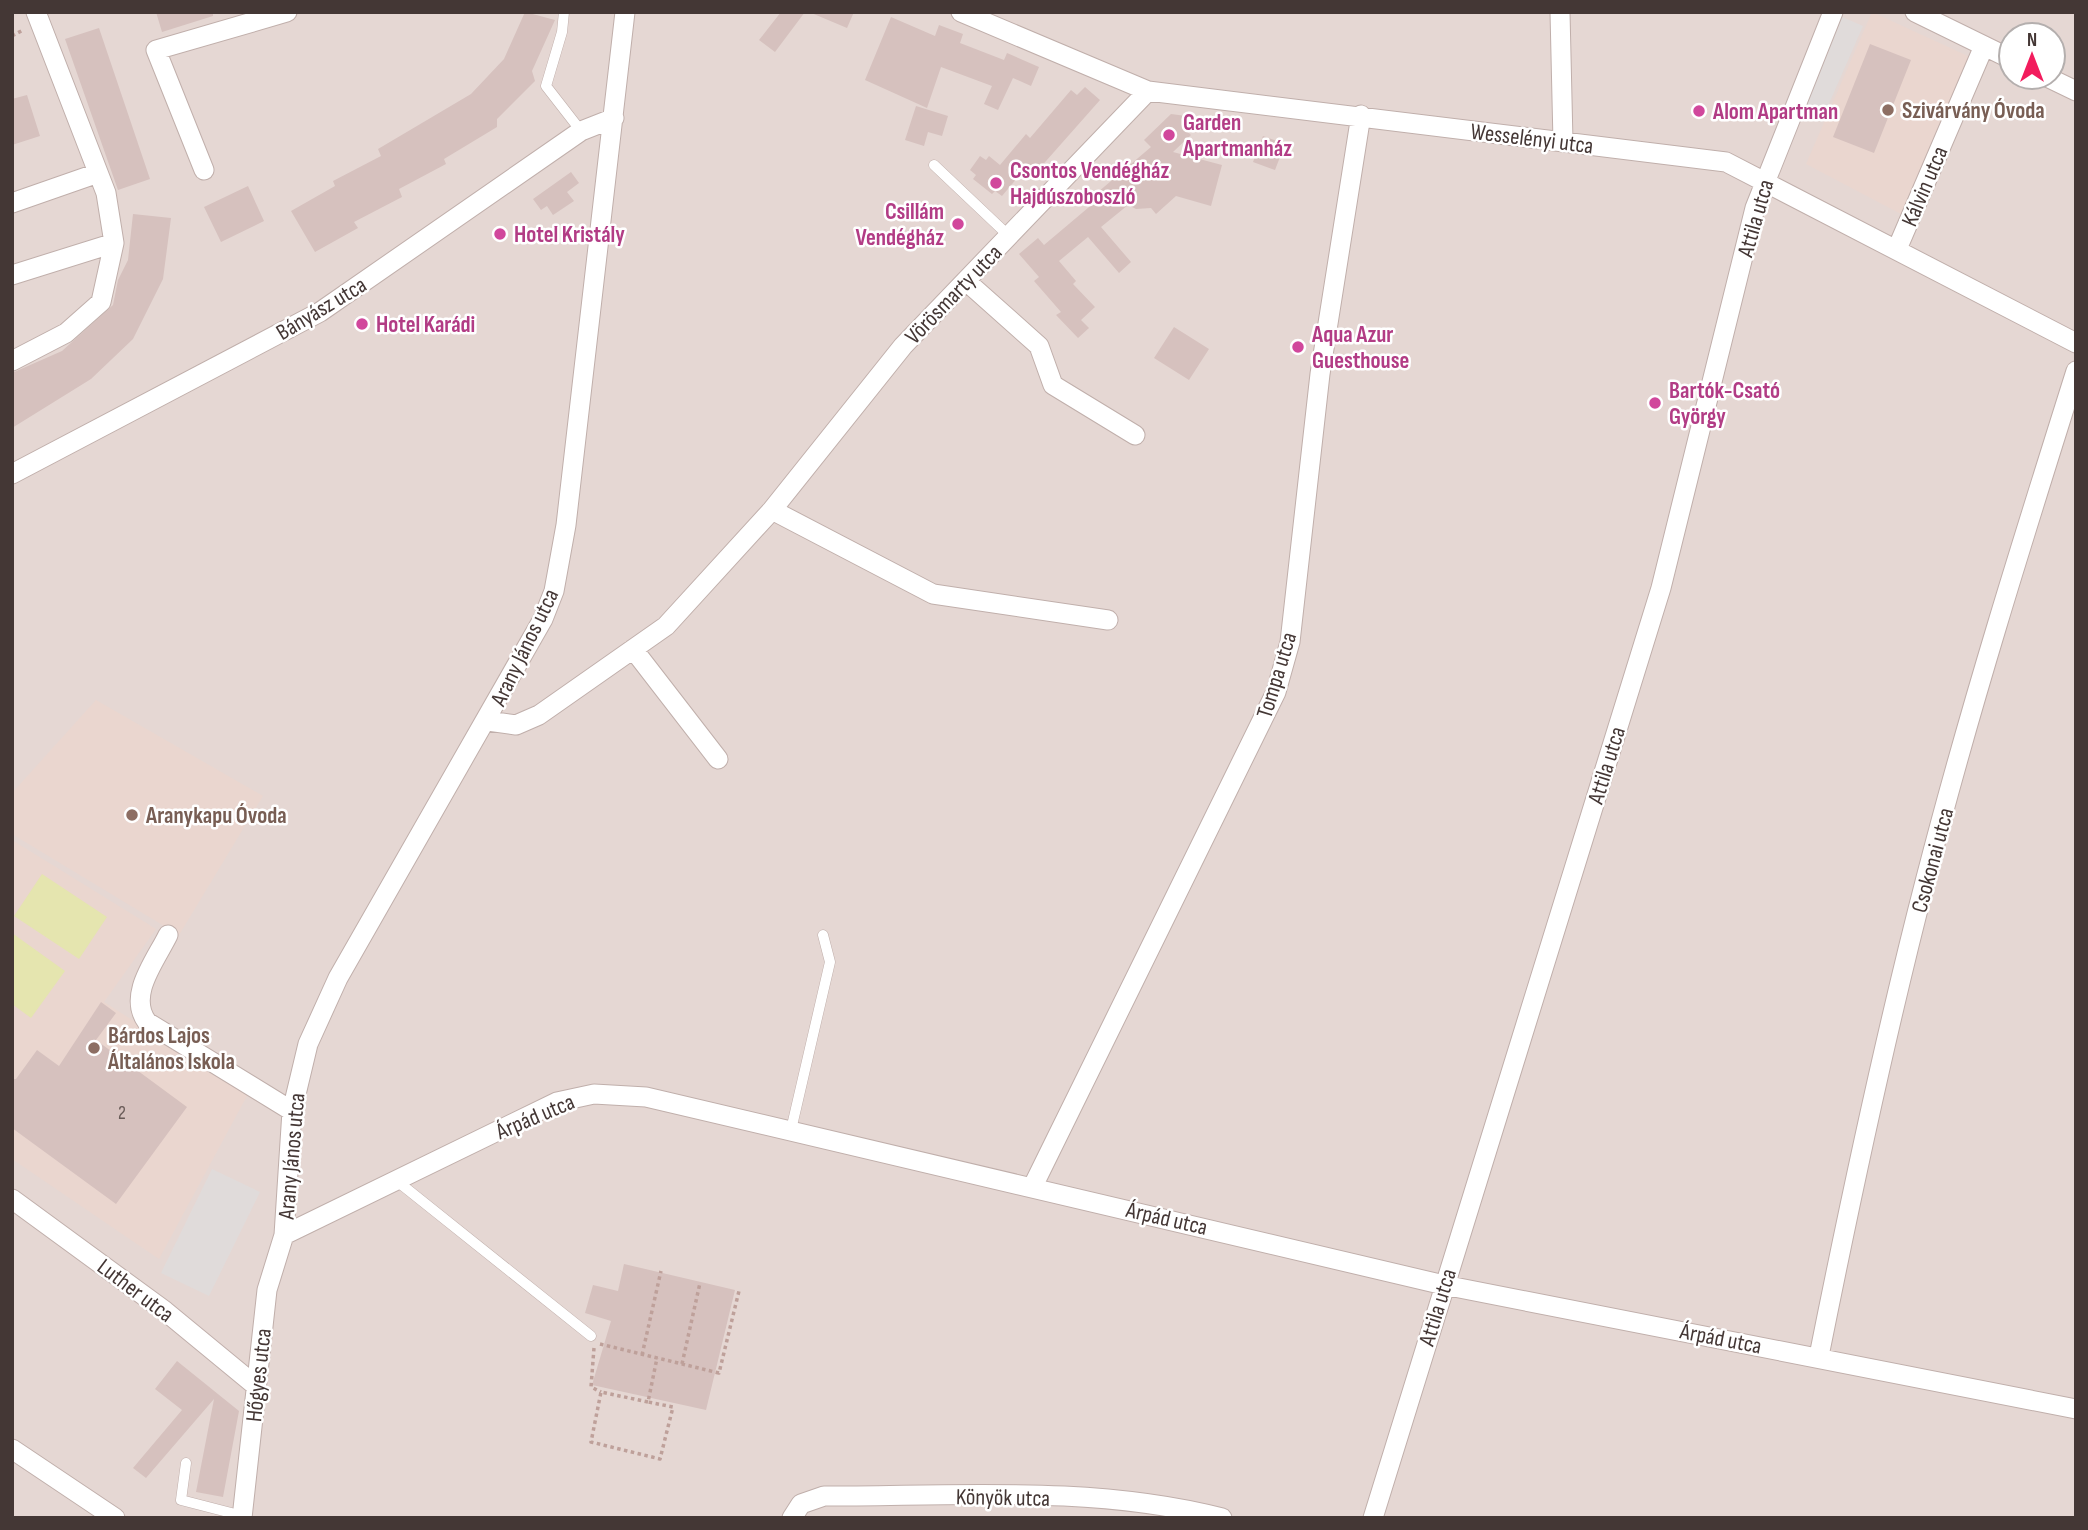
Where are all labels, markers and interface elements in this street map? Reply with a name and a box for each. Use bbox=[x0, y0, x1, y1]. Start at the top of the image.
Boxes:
north arrow bbox=[1997, 21, 2067, 91]
text: N bbox=[2027, 29, 2037, 52]
place label: Szivárvány Óvoda bbox=[1902, 97, 2045, 125]
place label: Alom Apartman bbox=[1712, 98, 1838, 126]
marker: Szivárvány Óvoda bbox=[1880, 102, 1896, 118]
marker: Alom Apartman bbox=[1691, 103, 1707, 119]
place label: Garden Apartmanház bbox=[1182, 109, 1292, 163]
street label: Wesselényi utca bbox=[1469, 118, 1595, 160]
marker: Garden Apartmanház bbox=[1161, 127, 1177, 143]
street label: Kálvin utca bbox=[1896, 142, 1954, 231]
place label: Csontos Vendégház Hajdúszoboszló bbox=[1010, 157, 1169, 211]
marker: Csontos Vendégház Hajdúszoboszló bbox=[988, 175, 1004, 191]
street label: Attila utca bbox=[1731, 176, 1780, 261]
place label: Csillám Vendégház bbox=[855, 198, 944, 252]
marker: Csillám Vendégház bbox=[950, 216, 966, 232]
place label: Hotel Kristály bbox=[514, 221, 625, 249]
marker: Hotel Kristály bbox=[492, 226, 508, 242]
street label: Vörösmarty utca bbox=[899, 239, 1008, 350]
street label: Bányász utca bbox=[271, 271, 372, 347]
place label: Hotel Karádi bbox=[376, 311, 475, 339]
marker: Hotel Karádi bbox=[354, 316, 370, 332]
place label: Aqua Azur Guesthouse bbox=[1311, 321, 1409, 375]
marker: Aqua Azur Guesthouse bbox=[1290, 339, 1306, 355]
place label: Bartók-Csató György bbox=[1669, 377, 1780, 431]
marker: Bartók-Csató György bbox=[1647, 395, 1663, 411]
street label: Arany János utca bbox=[484, 584, 565, 711]
street label: Tompa utca bbox=[1251, 629, 1303, 722]
street label: Attila utca bbox=[1582, 723, 1632, 808]
place label: Aranykapu Óvoda bbox=[145, 802, 287, 830]
street label: Csokonai utca bbox=[1906, 805, 1960, 916]
marker: Aranykapu Óvoda bbox=[124, 807, 140, 823]
place label: Bárdos Lajos Általános Iskola bbox=[107, 1022, 235, 1076]
marker: Bárdos Lajos Általános Iskola bbox=[86, 1040, 102, 1056]
street label: Árpád utca bbox=[491, 1088, 579, 1146]
street label: Arany János utca bbox=[272, 1092, 311, 1221]
house number: 2 bbox=[118, 1102, 126, 1125]
street label: Árpád utca bbox=[1122, 1196, 1210, 1242]
street label: Luther utca bbox=[92, 1253, 179, 1329]
street label: Attila utca bbox=[1413, 1265, 1463, 1350]
street label: Árpád utca bbox=[1677, 1317, 1764, 1361]
street label: Hőgyes utca bbox=[240, 1327, 278, 1423]
street label: Könyök utca bbox=[956, 1483, 1050, 1513]

